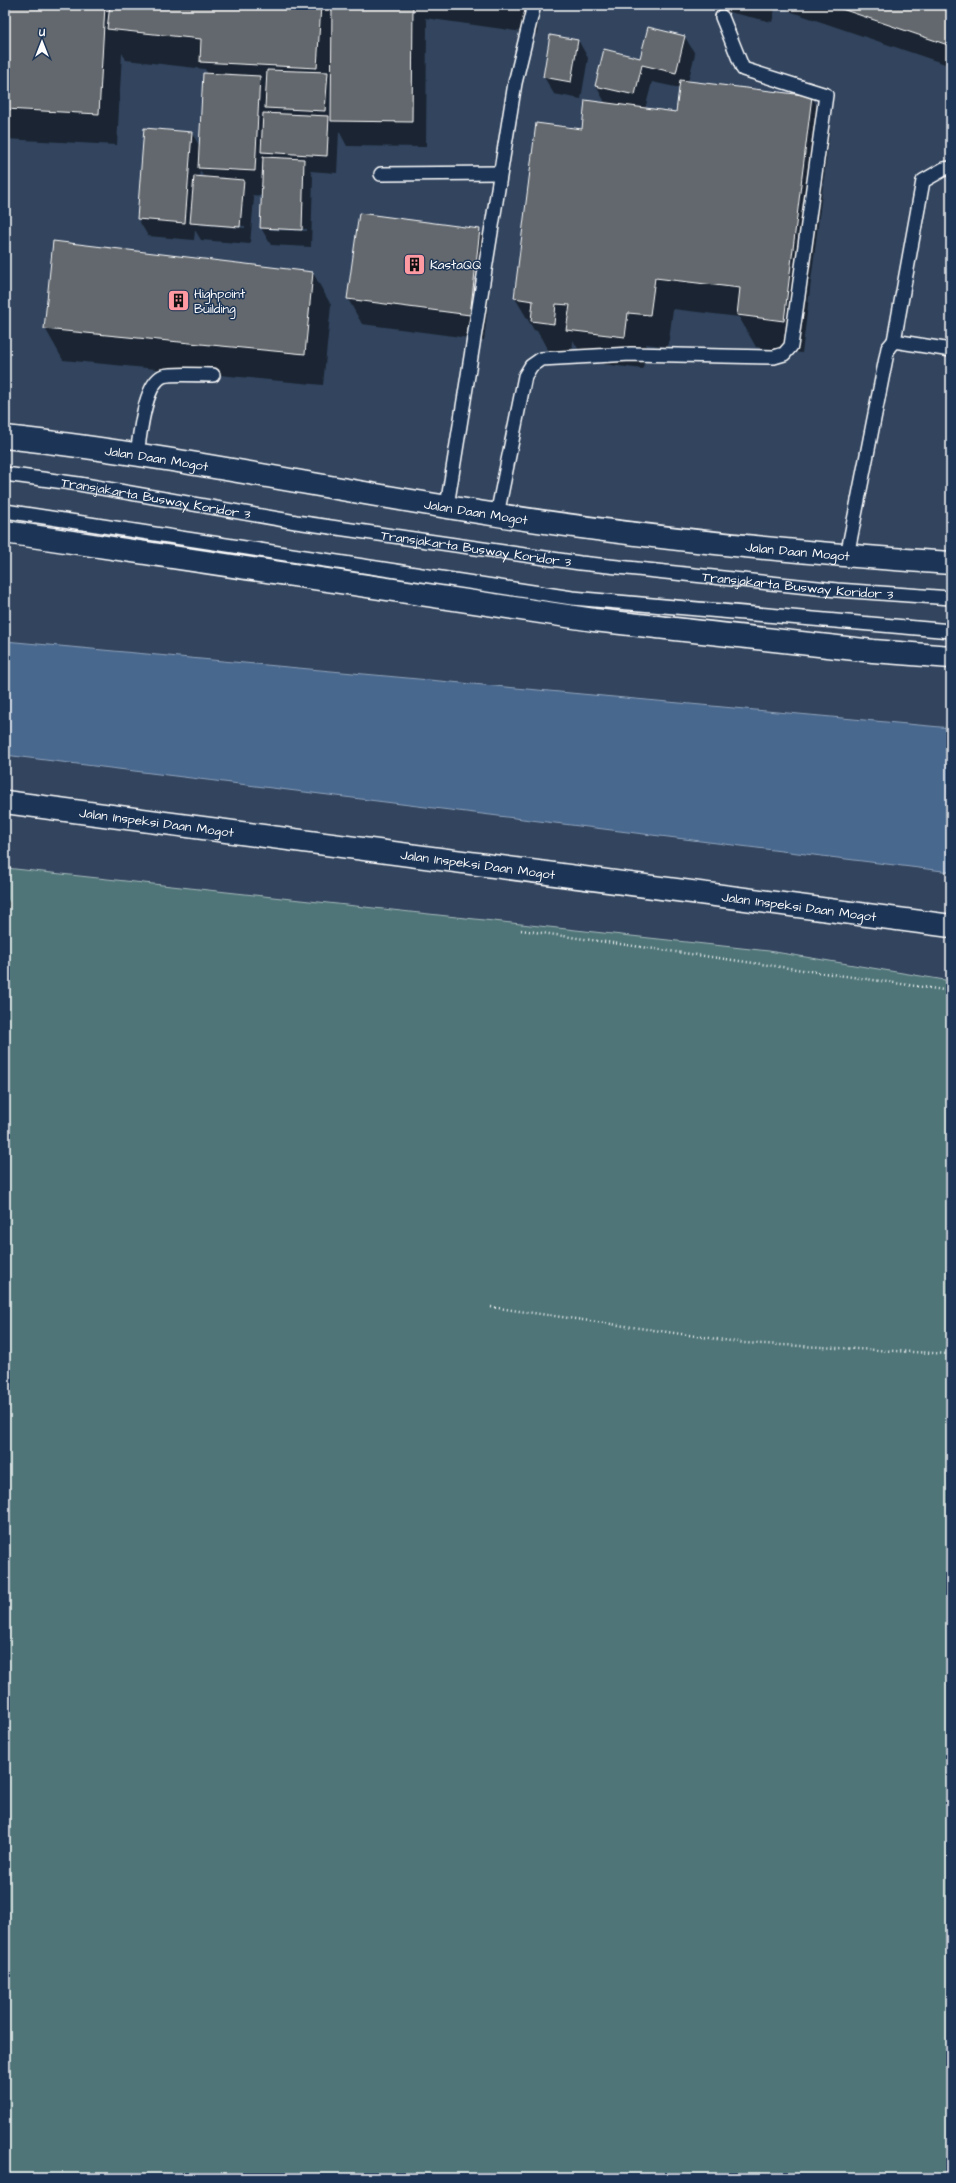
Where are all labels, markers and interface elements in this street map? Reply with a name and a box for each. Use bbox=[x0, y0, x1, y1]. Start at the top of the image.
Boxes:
north arrow bbox=[22, 22, 62, 62]
text: U bbox=[38, 25, 45, 40]
building icon: KastaQQ bbox=[401, 251, 427, 277]
place label: KastaQQ bbox=[430, 256, 481, 274]
place label: Highpoint Building bbox=[194, 285, 246, 319]
building icon: Highpoint Building bbox=[166, 287, 192, 313]
street label: Jalan Daan Mogot bbox=[103, 442, 210, 476]
street label: Transjakarta Busway Koridor 3 bbox=[60, 474, 252, 524]
street label: Jalan Daan Mogot bbox=[423, 495, 530, 529]
street label: Transjakarta Busway Koridor 3 bbox=[380, 526, 573, 572]
street label: Jalan Daan Mogot bbox=[744, 538, 851, 566]
street label: Transjakarta Busway Koridor 3 bbox=[701, 568, 894, 604]
street label: Jalan Inspeksi Daan Mogot bbox=[78, 804, 236, 842]
street label: Jalan Inspeksi Daan Mogot bbox=[399, 846, 557, 884]
street label: Jalan Inspeksi Daan Mogot bbox=[721, 888, 878, 926]

